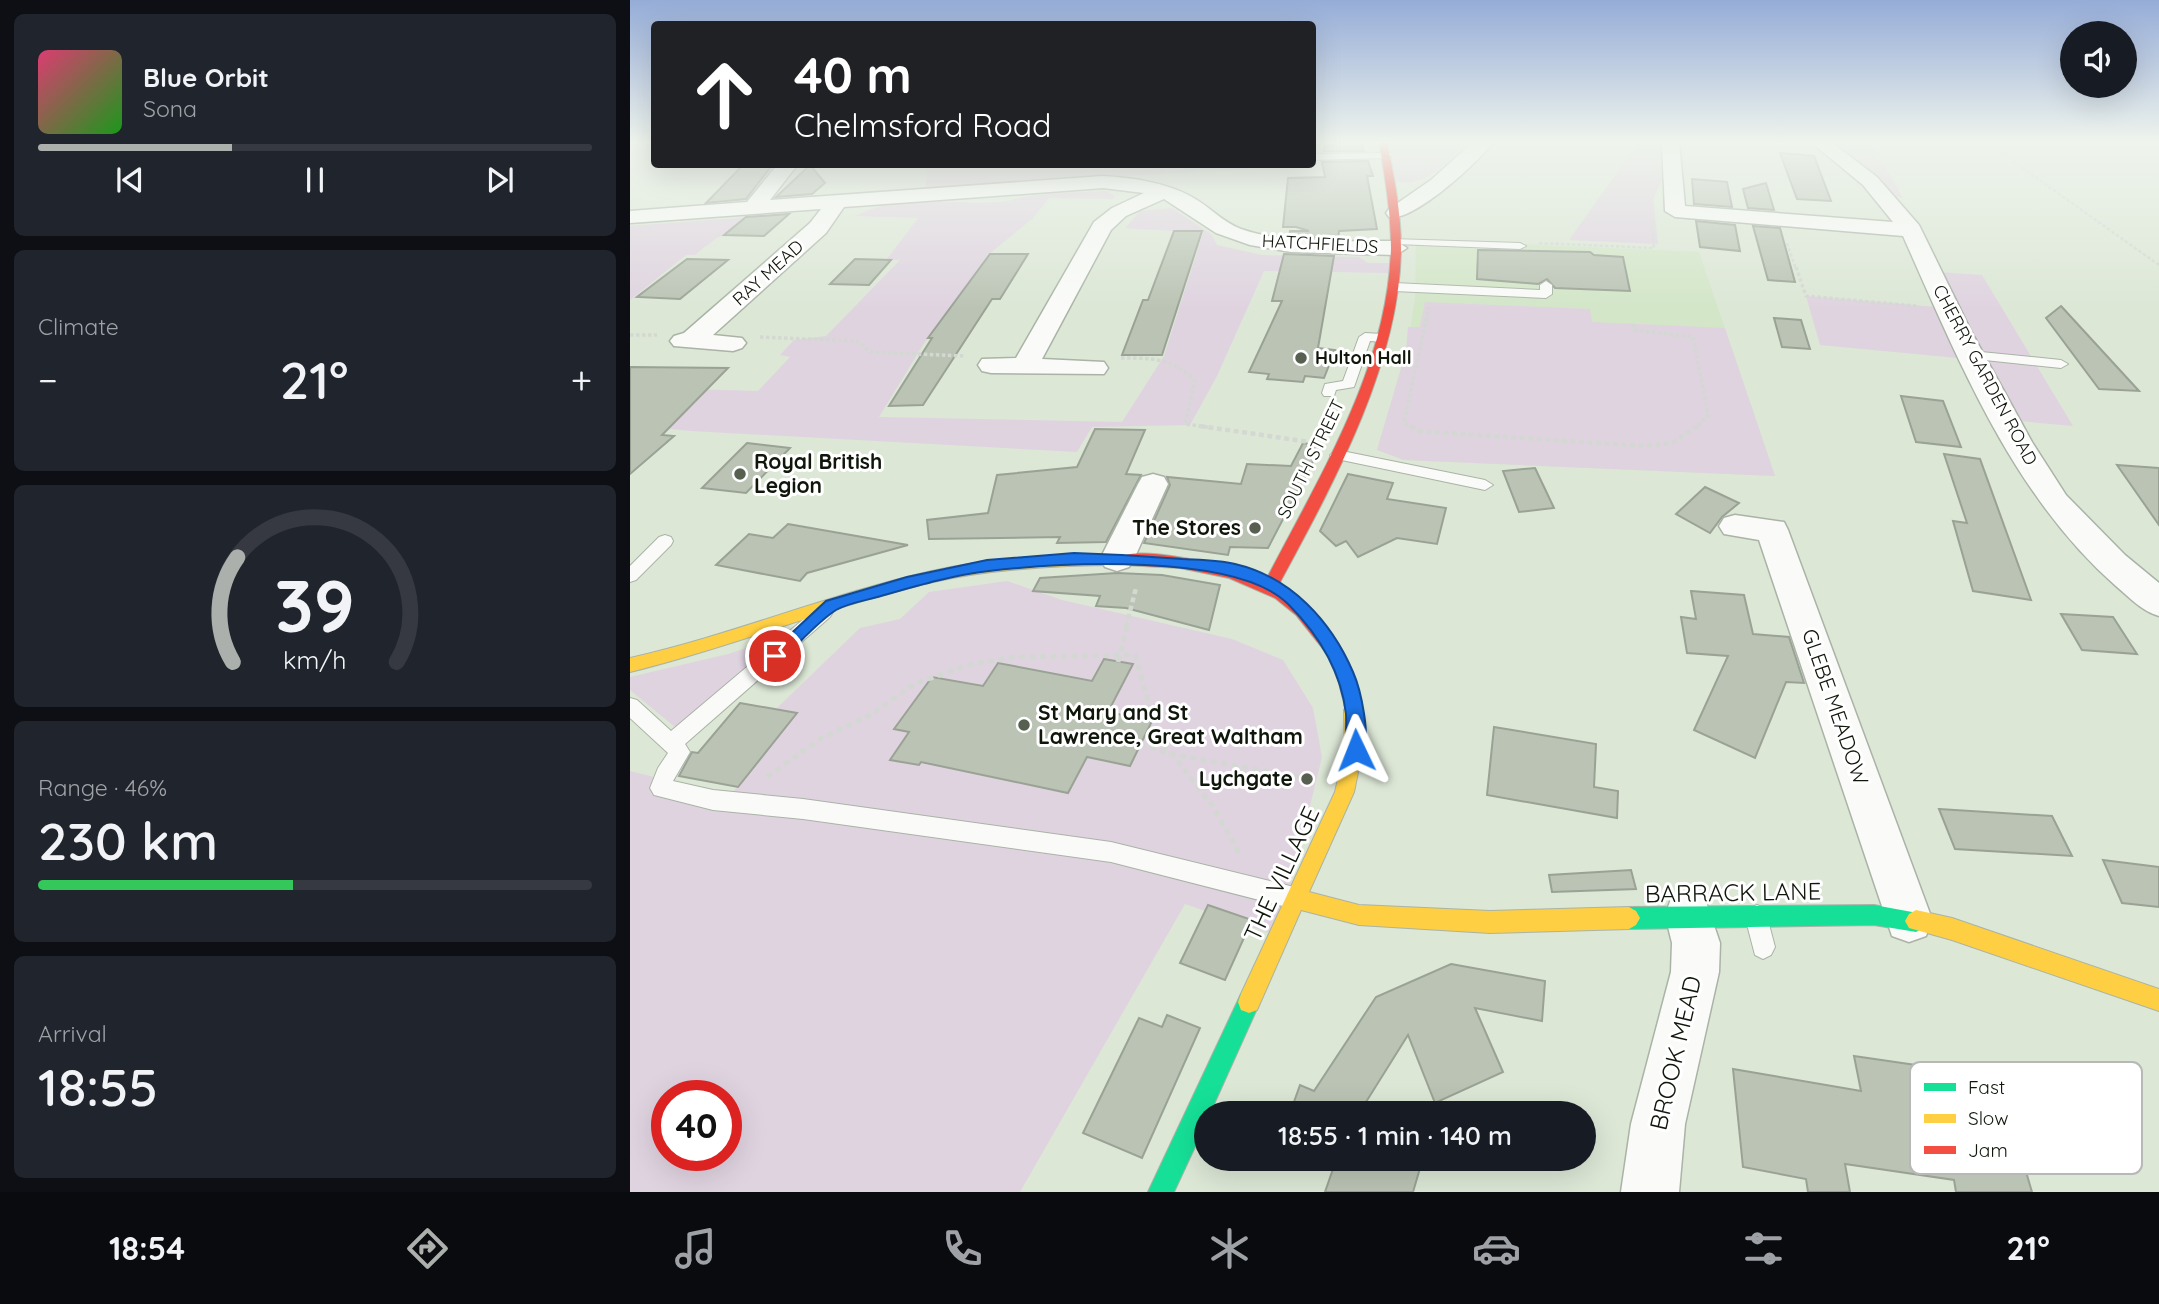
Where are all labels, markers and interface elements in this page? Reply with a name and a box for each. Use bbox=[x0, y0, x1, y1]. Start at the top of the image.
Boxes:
map controls bbox=[2060, 21, 2137, 98]
button: sound bbox=[2060, 21, 2137, 98]
text: 40 m bbox=[794, 44, 912, 105]
icon: ahead bbox=[679, 49, 770, 140]
text: Blue Orbit bbox=[143, 61, 269, 94]
text: Sona bbox=[143, 94, 197, 123]
text: Chelmsford Road bbox=[794, 105, 1052, 145]
icon: previous bbox=[111, 161, 149, 199]
icon: pause bbox=[296, 161, 334, 199]
icon: next bbox=[481, 161, 519, 199]
street label: HATCHFIELDS bbox=[1261, 229, 1379, 258]
street label: RAY MEAD bbox=[727, 235, 808, 310]
street label: CHERRY GARDEN ROAD bbox=[1928, 281, 2043, 469]
text: Climate bbox=[38, 312, 119, 341]
place label: Hulton Hall bbox=[1315, 346, 1412, 369]
text: 21° bbox=[280, 347, 348, 412]
marker: Hulton Hall bbox=[1293, 350, 1309, 366]
text: − bbox=[38, 356, 58, 404]
text: + bbox=[571, 356, 592, 404]
street label: SOUTH STREET bbox=[1272, 395, 1349, 522]
place label: Royal British Legion bbox=[754, 448, 882, 498]
marker: Royal British Legion bbox=[732, 466, 748, 482]
place label: The Stores bbox=[1132, 514, 1241, 540]
marker: The Stores bbox=[1247, 520, 1263, 536]
text: 39 bbox=[275, 559, 355, 650]
street label: GLEBE MEADOW bbox=[1797, 625, 1875, 788]
pin bbox=[745, 626, 805, 686]
icon: arrive bbox=[756, 637, 794, 675]
text: km/h bbox=[283, 644, 347, 675]
place label: St Mary and St Lawrence, Great Waltham bbox=[1038, 699, 1303, 749]
position arrow bbox=[1319, 713, 1393, 787]
marker: St Mary and St Lawrence, Great Waltham bbox=[1016, 717, 1032, 733]
place label: Lychgate bbox=[1199, 765, 1293, 791]
marker: Lychgate bbox=[1299, 771, 1315, 787]
text: Range · 46% bbox=[38, 773, 167, 802]
street label: THE VILLAGE bbox=[1237, 801, 1325, 946]
text: 230 km bbox=[38, 808, 218, 873]
street label: BARRACK LANE bbox=[1644, 875, 1822, 909]
street label: BROOK MEAD bbox=[1643, 973, 1707, 1133]
text: Arrival bbox=[38, 1019, 107, 1048]
text: 18:55 bbox=[38, 1054, 158, 1119]
legend bbox=[1910, 1062, 2142, 1174]
text: Fast bbox=[1968, 1075, 2005, 1099]
speed limit sign: 40 bbox=[651, 1080, 742, 1171]
text: Slow bbox=[1968, 1106, 2009, 1130]
text: 18:55 · 1 min · 140 m bbox=[1278, 1119, 1512, 1152]
text: Jam bbox=[1968, 1138, 2008, 1162]
icon: directions bbox=[403, 1224, 452, 1273]
icon: music bbox=[671, 1224, 720, 1273]
icon: phone bbox=[938, 1224, 987, 1273]
icon: climate bbox=[1205, 1224, 1254, 1273]
icon: car bbox=[1472, 1224, 1521, 1273]
icon: filters bbox=[1739, 1224, 1788, 1273]
text: 18:54 bbox=[109, 1228, 185, 1268]
text: 21° bbox=[2007, 1228, 2050, 1268]

